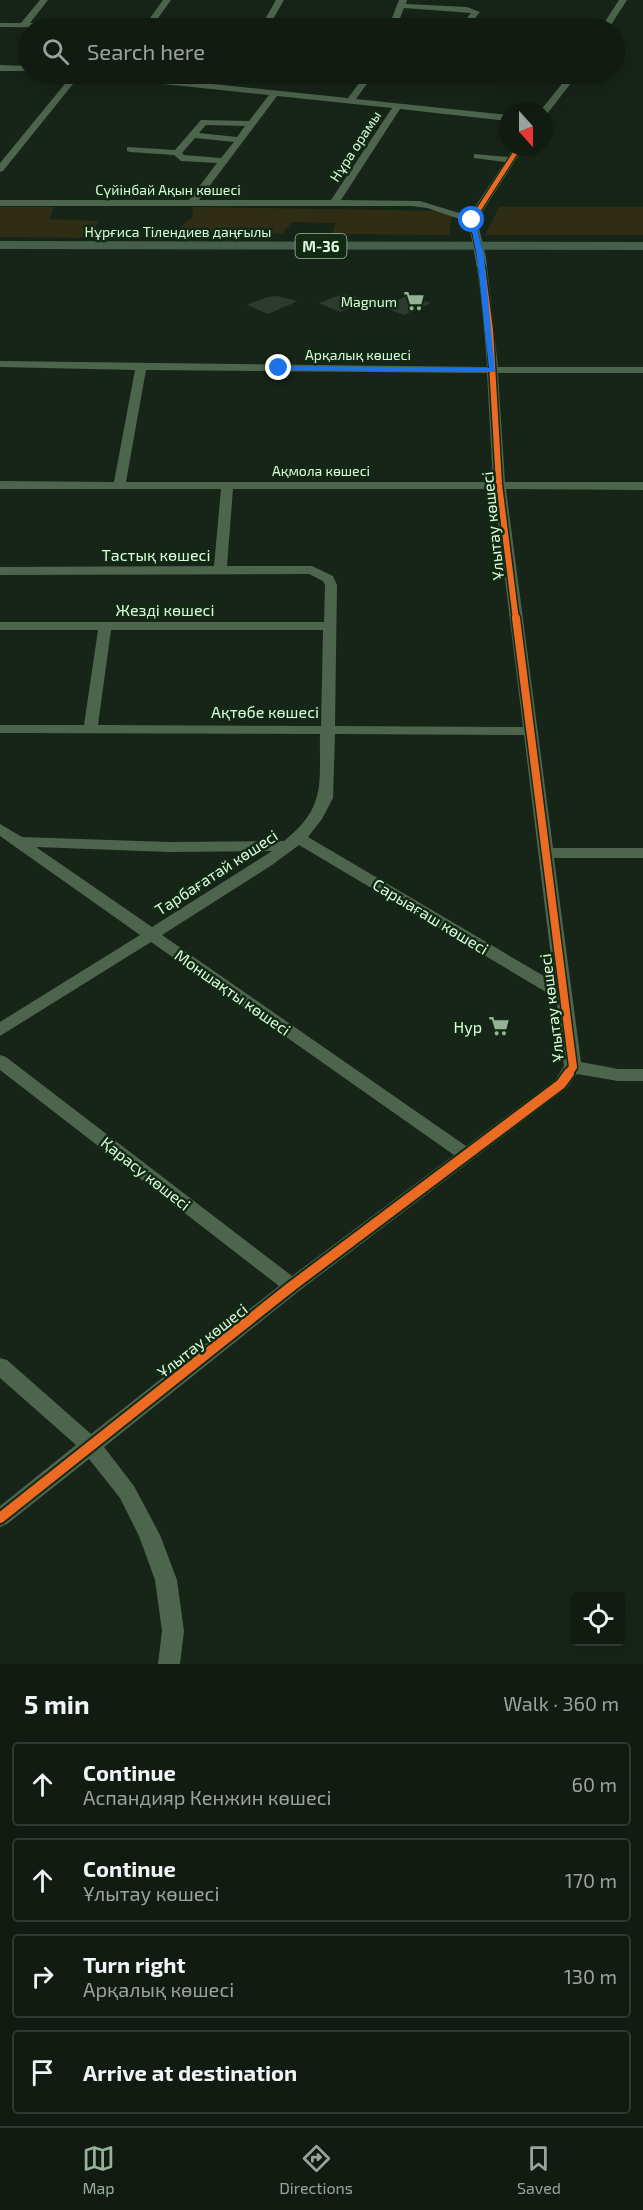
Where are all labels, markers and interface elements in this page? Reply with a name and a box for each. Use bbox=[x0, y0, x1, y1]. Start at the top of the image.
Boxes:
search box bbox=[18, 18, 625, 84]
icon: search bbox=[39, 35, 72, 68]
text: Search here bbox=[87, 38, 205, 64]
north arrow bbox=[499, 102, 553, 156]
street label: Нұра орамы bbox=[326, 107, 384, 185]
street label: Сүйінбай Ақын көшесі bbox=[95, 181, 241, 198]
route start bbox=[458, 206, 484, 232]
street label: Нұрғиса Тілендиев даңғылы bbox=[85, 223, 271, 240]
road number: M-36 bbox=[296, 234, 346, 258]
supermarket icon: Magnum bbox=[402, 289, 426, 313]
place label: Magnum bbox=[341, 293, 397, 310]
street label: Арқалық көшесі bbox=[305, 346, 411, 363]
route end bbox=[265, 354, 291, 380]
street label: Ақмола көшесі bbox=[272, 462, 370, 479]
street label: Ұлытау көшесі bbox=[477, 471, 508, 581]
street label: Тастық көшесі bbox=[102, 545, 210, 564]
street label: Жезді көшесі bbox=[116, 600, 214, 619]
street label: Ақтөбе көшесі bbox=[211, 702, 319, 721]
street label: Тарбағатай көшесі bbox=[151, 825, 281, 919]
street label: Сарыағаш көшесі bbox=[370, 874, 492, 958]
street label: Моншақты көшесі bbox=[171, 945, 295, 1039]
street label: Ұлытау көшесі bbox=[535, 953, 568, 1063]
supermarket icon: Нур bbox=[487, 1014, 511, 1038]
place label: Нур bbox=[453, 1017, 482, 1037]
street label: Қарасу көшесі bbox=[97, 1132, 194, 1215]
street label: Ұлытау көшесі bbox=[153, 1299, 251, 1382]
map controls bbox=[571, 1592, 625, 1646]
button: locate bbox=[571, 1592, 625, 1646]
text: 5 min bbox=[24, 1688, 90, 1719]
text: Walk · 360 m bbox=[503, 1691, 619, 1715]
text: Continue bbox=[83, 1759, 176, 1785]
icon: ahead bbox=[26, 1768, 59, 1801]
text: 60 m bbox=[572, 1772, 617, 1796]
text: Аспандияр Кенжин көшесі bbox=[83, 1785, 332, 1809]
text: Continue bbox=[83, 1855, 176, 1881]
icon: ahead bbox=[26, 1864, 59, 1897]
text: 170 m bbox=[565, 1868, 617, 1892]
text: Ұлытау көшесі bbox=[83, 1881, 219, 1905]
text: Turn right bbox=[83, 1951, 185, 1977]
icon: right bbox=[26, 1960, 59, 1993]
text: 130 m bbox=[564, 1964, 617, 1988]
text: Арқалық көшесі bbox=[83, 1977, 234, 2001]
icon: arrive bbox=[26, 2056, 59, 2089]
text: Arrive at destination bbox=[83, 2059, 297, 2085]
tab: Map bbox=[82, 2142, 115, 2197]
tab: Directions bbox=[279, 2142, 353, 2197]
tab: Saved bbox=[517, 2142, 561, 2197]

